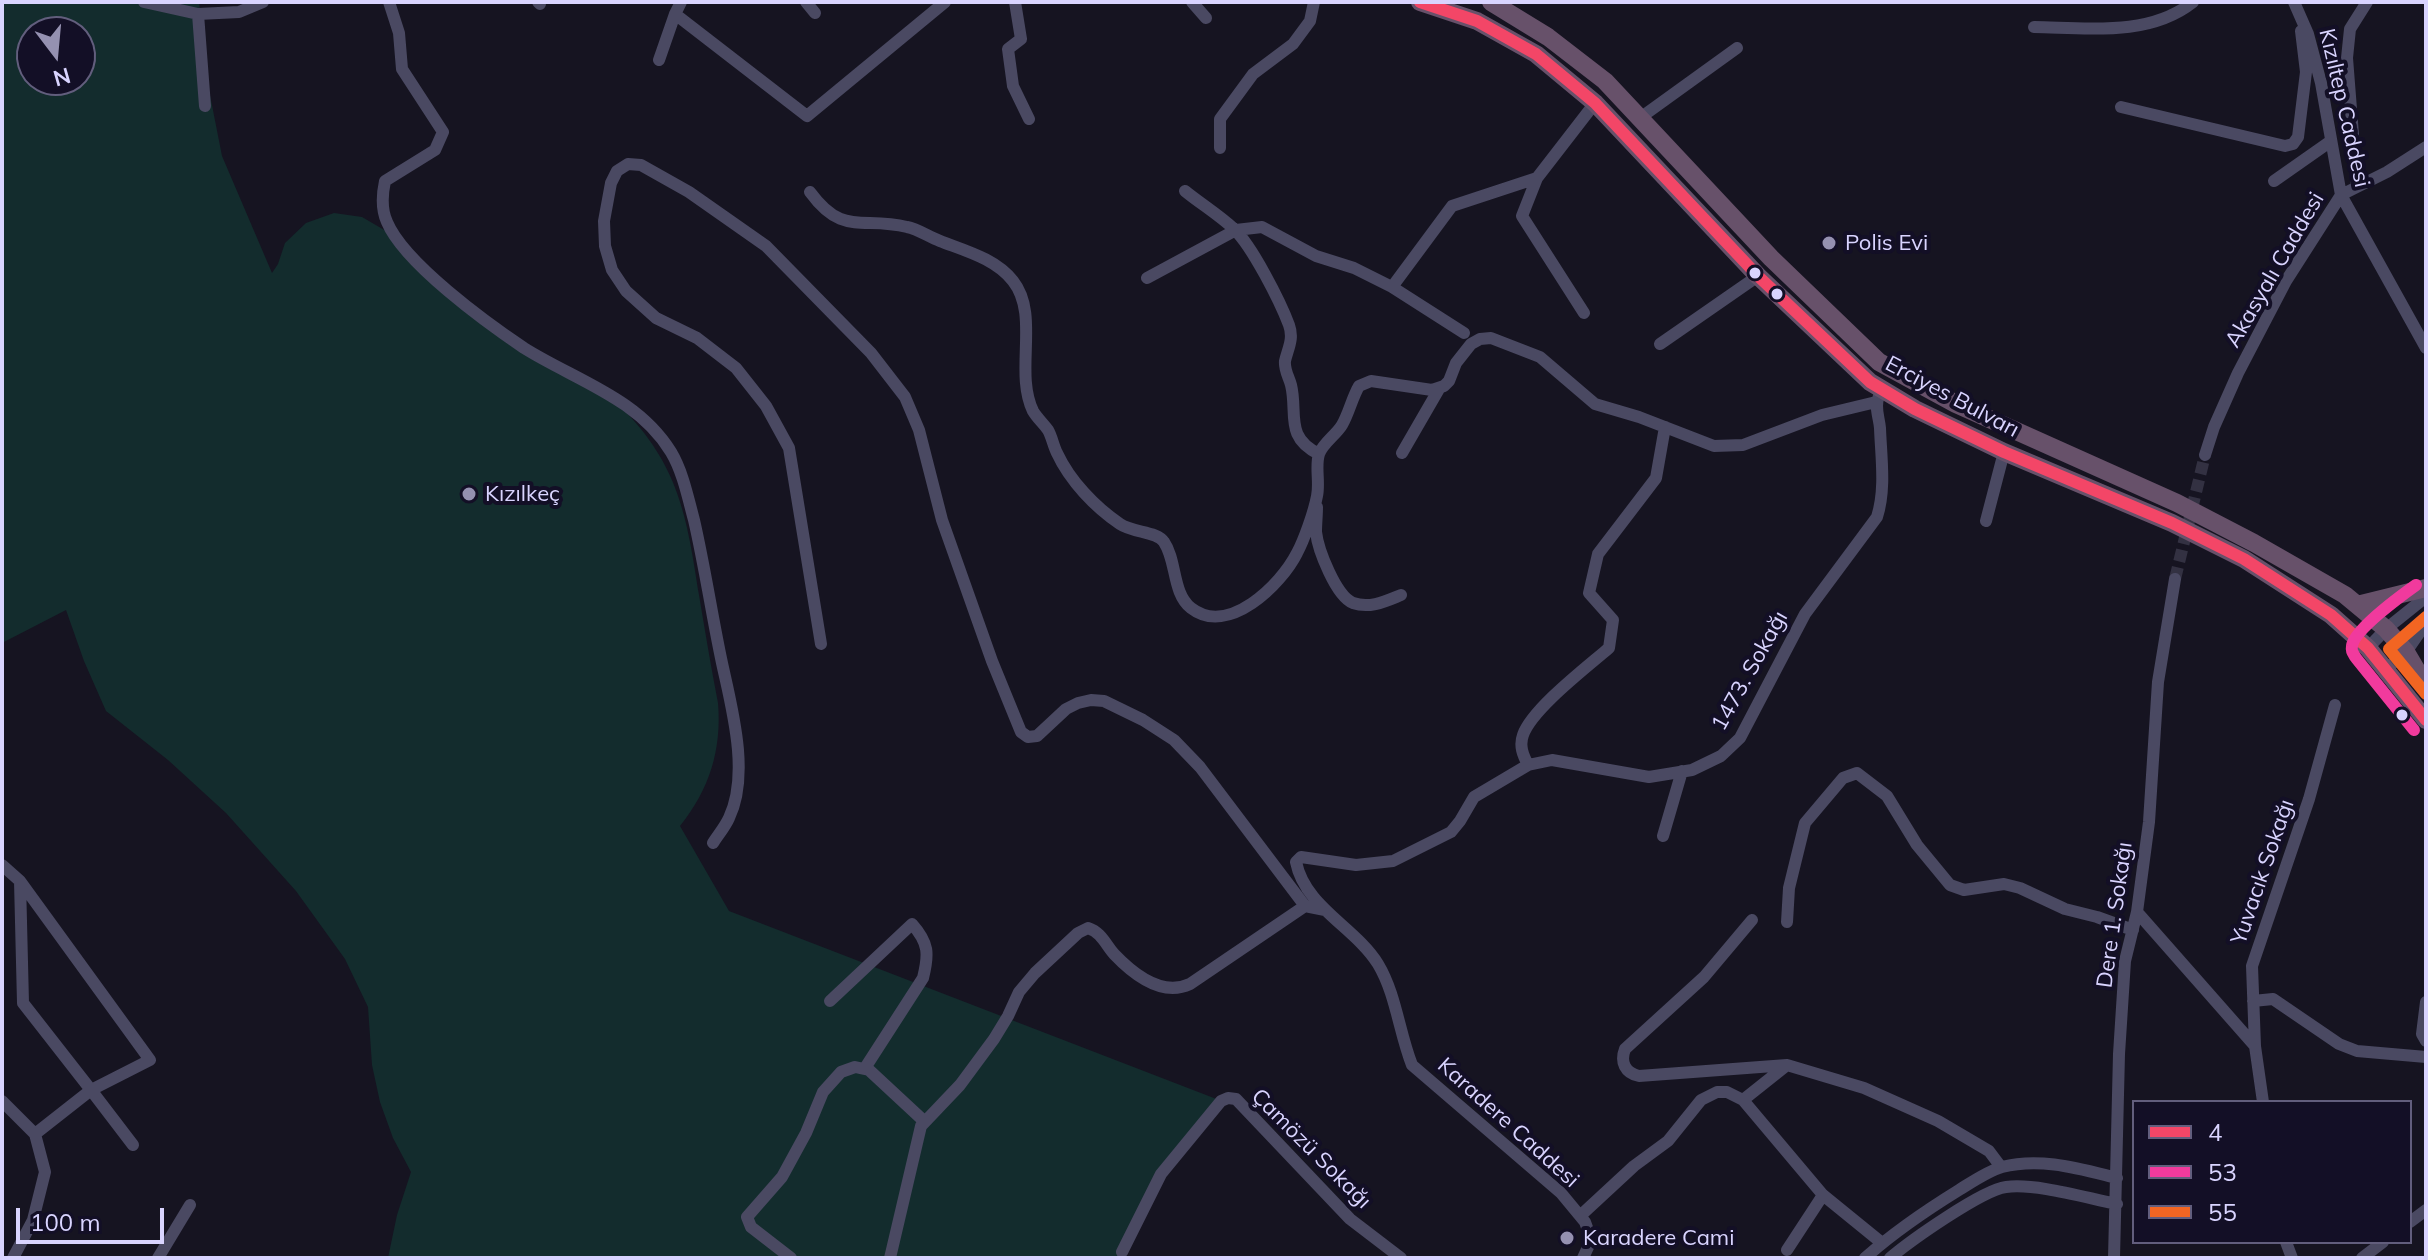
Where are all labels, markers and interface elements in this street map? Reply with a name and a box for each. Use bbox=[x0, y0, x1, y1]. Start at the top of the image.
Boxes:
north arrow bbox=[16, 16, 96, 96]
street label: Kızıltep Caddesi bbox=[2313, 26, 2375, 190]
text: N bbox=[50, 61, 74, 93]
street label: Akasyalı Caddesi bbox=[2220, 188, 2330, 352]
place label: Polis Evi bbox=[1845, 230, 1928, 256]
marker: Polis Evi bbox=[1820, 234, 1838, 252]
unlabelled marker bbox=[1747, 265, 1763, 281]
unlabelled marker bbox=[1769, 286, 1785, 302]
street label: Erciyes Bulvarı bbox=[1881, 351, 2023, 443]
place label: Kızılkeç bbox=[485, 481, 560, 507]
marker: Kızılkeç bbox=[460, 485, 478, 503]
street label: 1473. Sokağı bbox=[1706, 607, 1794, 735]
unlabelled marker bbox=[2394, 707, 2410, 723]
street label: Yuvacık Sokağı bbox=[2226, 796, 2300, 948]
street label: Dere 1. Sokağı bbox=[2092, 840, 2138, 990]
street label: Karadere Caddesi bbox=[1432, 1053, 1584, 1193]
street label: Çamözü Sokağı bbox=[1246, 1084, 1376, 1214]
legend bbox=[2132, 1100, 2412, 1244]
text: 4 bbox=[2208, 1117, 2222, 1147]
text: 53 bbox=[2208, 1157, 2237, 1187]
scale bar bbox=[20, 1192, 168, 1242]
text: 55 bbox=[2208, 1197, 2237, 1227]
text: 100 m bbox=[30, 1207, 101, 1237]
place label: Karadere Cami bbox=[1583, 1225, 1734, 1251]
marker: Karadere Cami bbox=[1558, 1229, 1576, 1247]

